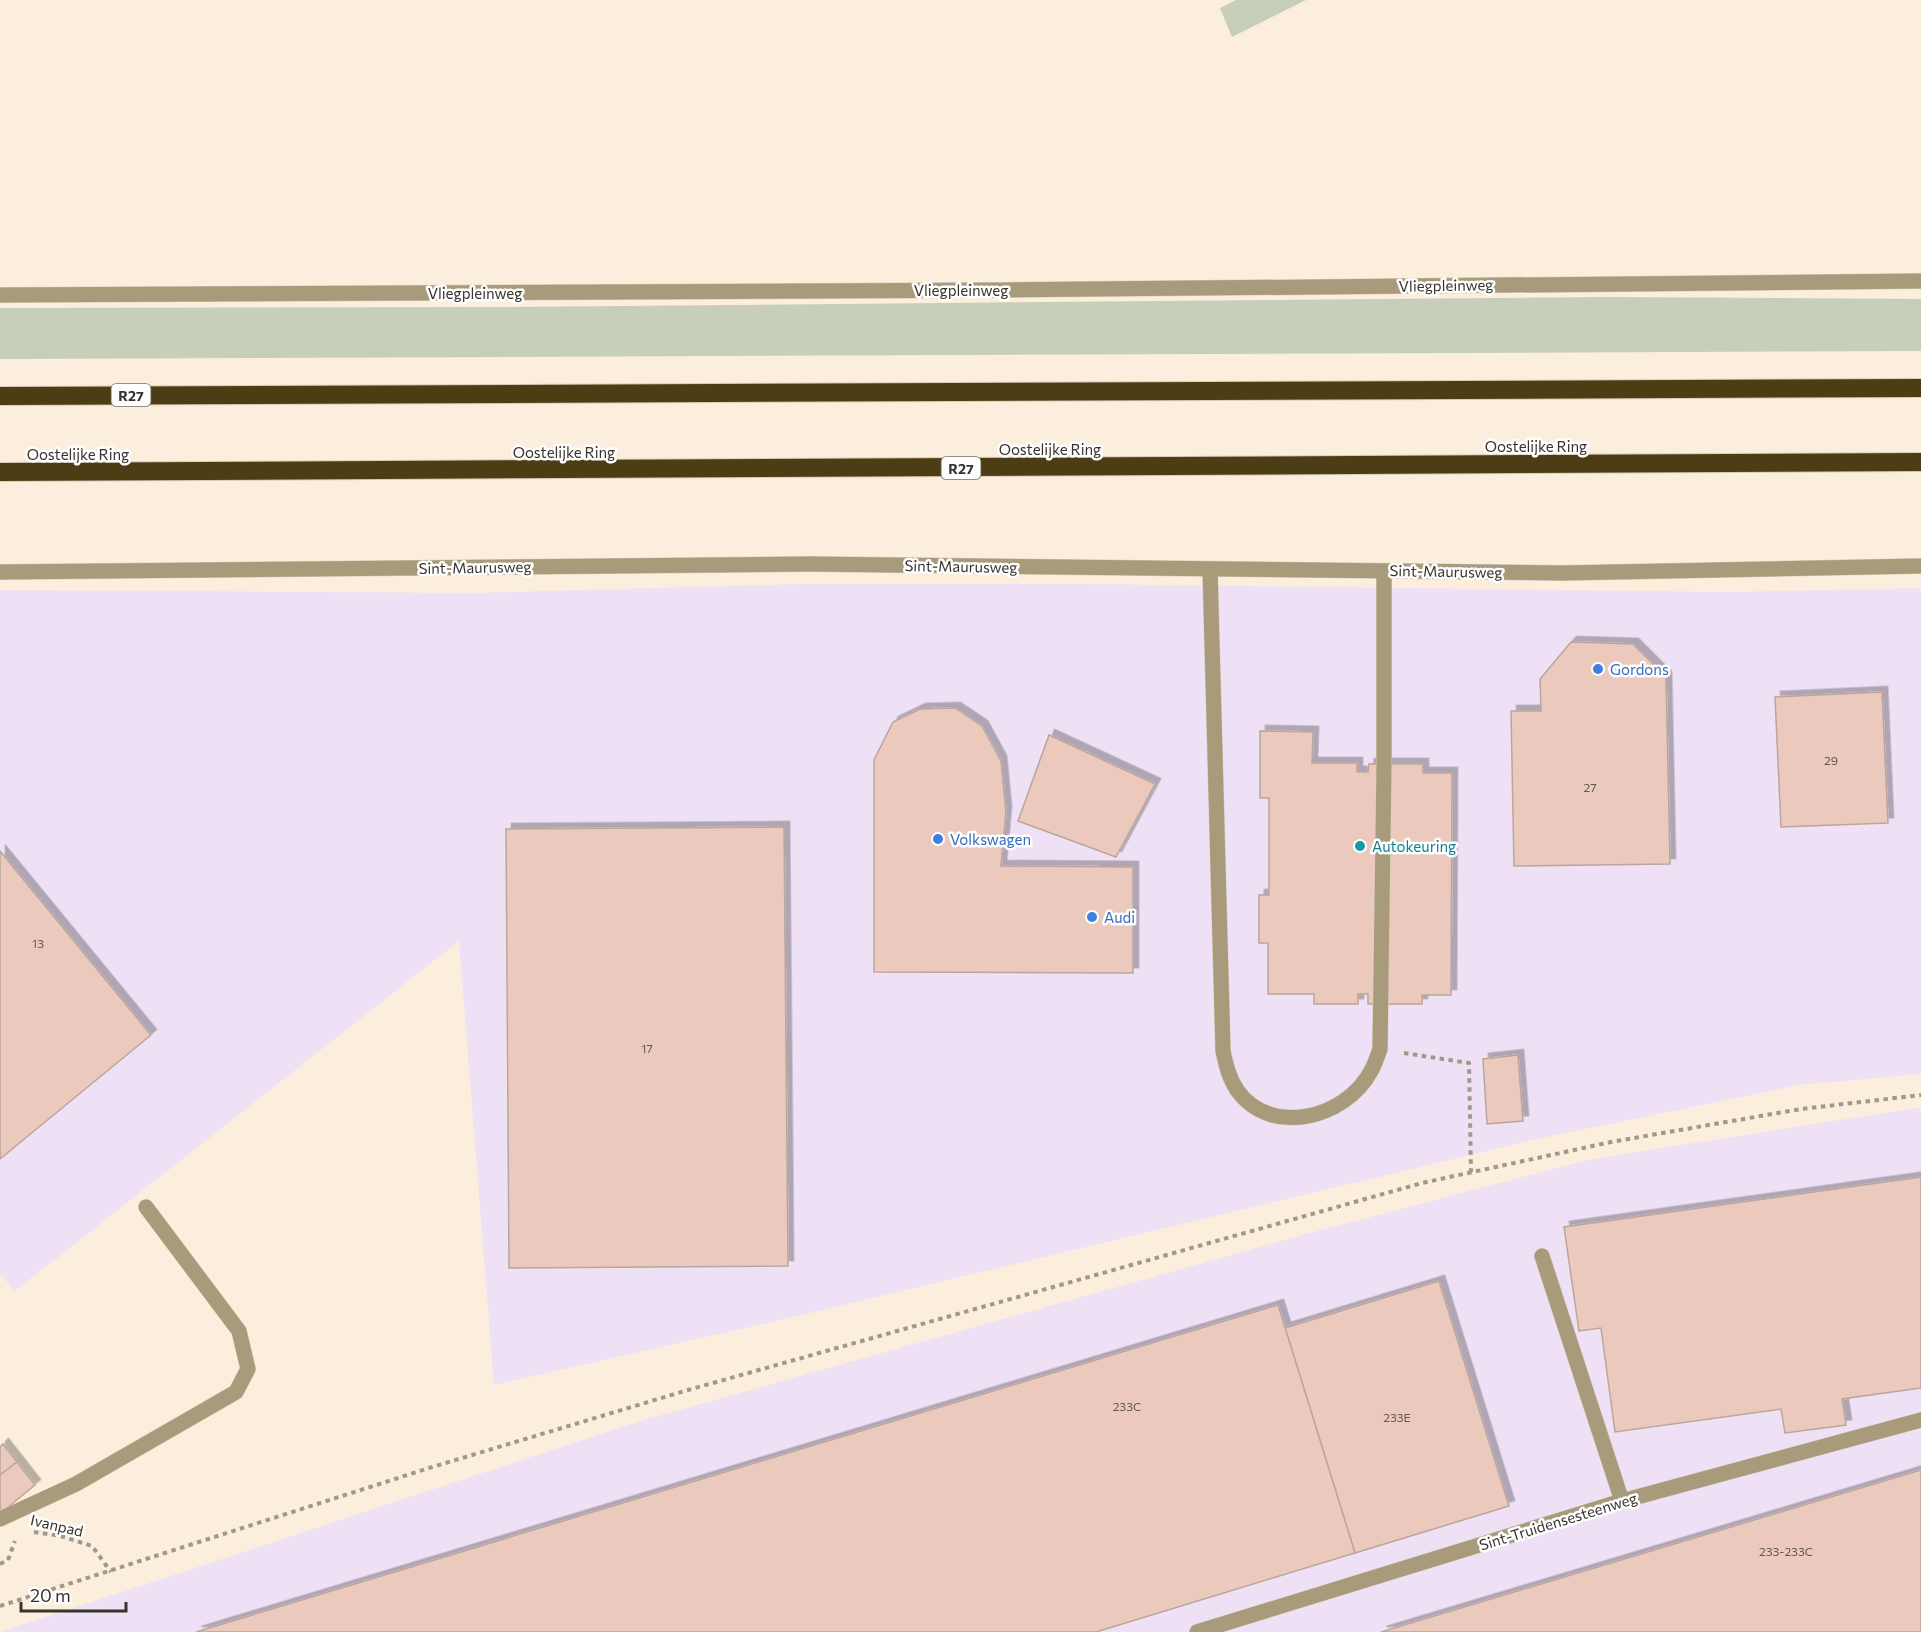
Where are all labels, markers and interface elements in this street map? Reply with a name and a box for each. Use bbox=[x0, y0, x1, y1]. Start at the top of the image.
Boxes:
street label: Vliegpleinweg bbox=[1399, 275, 1493, 295]
street label: Vliegpleinweg bbox=[914, 281, 1008, 299]
street label: Vliegpleinweg bbox=[428, 284, 522, 302]
road number: R27 bbox=[112, 384, 150, 406]
street label: Oostelijke Ring bbox=[1485, 437, 1587, 455]
street label: Oostelijke Ring bbox=[999, 440, 1101, 458]
street label: Oostelijke Ring bbox=[513, 443, 615, 461]
street label: Oostelijke Ring bbox=[27, 445, 129, 463]
road number: R27 bbox=[942, 457, 980, 479]
street label: Sint-Maurusweg bbox=[904, 556, 1018, 576]
street label: Sint-Maurusweg bbox=[418, 557, 532, 577]
street label: Sint-Maurusweg bbox=[1389, 561, 1503, 581]
place label: Gordons bbox=[1610, 660, 1669, 678]
marker: Gordons bbox=[1591, 662, 1605, 676]
house number: 29 bbox=[1824, 753, 1838, 767]
house number: 27 bbox=[1584, 780, 1596, 794]
place label: Volkswagen bbox=[950, 830, 1031, 848]
marker: Volkswagen bbox=[931, 832, 945, 846]
place label: Autokeuring bbox=[1372, 837, 1456, 855]
marker: Autokeuring bbox=[1353, 839, 1367, 853]
place label: Audi bbox=[1104, 908, 1135, 926]
marker: Audi bbox=[1085, 910, 1099, 924]
house number: 13 bbox=[32, 936, 44, 950]
house number: 17 bbox=[641, 1041, 653, 1055]
house number: 233C bbox=[1113, 1399, 1141, 1413]
house number: 233E bbox=[1383, 1410, 1411, 1424]
street label: Sint-Truidensesteenweg bbox=[1477, 1488, 1639, 1554]
street label: Ivanpad bbox=[29, 1510, 85, 1540]
house number: 233-233C bbox=[1759, 1544, 1813, 1558]
scale bar bbox=[21, 1575, 126, 1613]
text: 20 m bbox=[30, 1584, 71, 1606]

